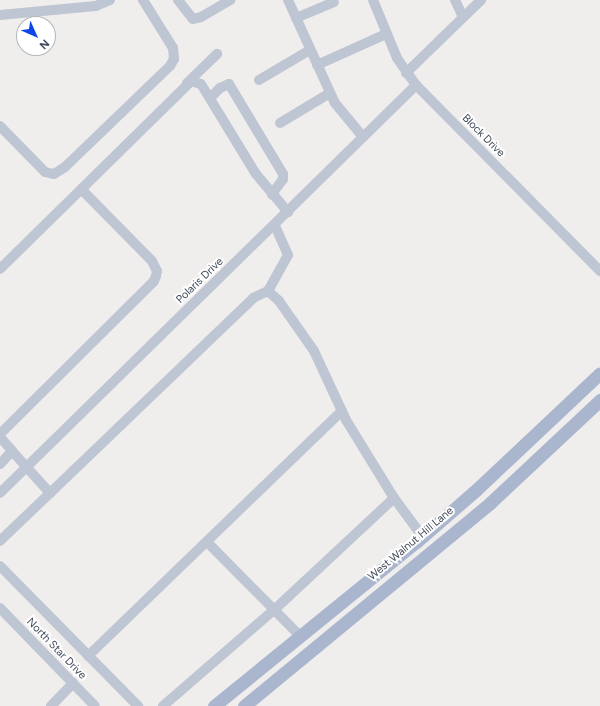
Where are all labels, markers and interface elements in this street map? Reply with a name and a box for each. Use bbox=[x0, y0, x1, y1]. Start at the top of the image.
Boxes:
north arrow bbox=[16, 16, 56, 56]
text: N bbox=[37, 37, 52, 52]
street label: Block Drive bbox=[459, 112, 507, 160]
street label: Polaris Drive bbox=[174, 255, 226, 307]
street label: West Walnut Hill Lane bbox=[366, 504, 456, 584]
street label: North Star Drive bbox=[23, 616, 89, 682]

